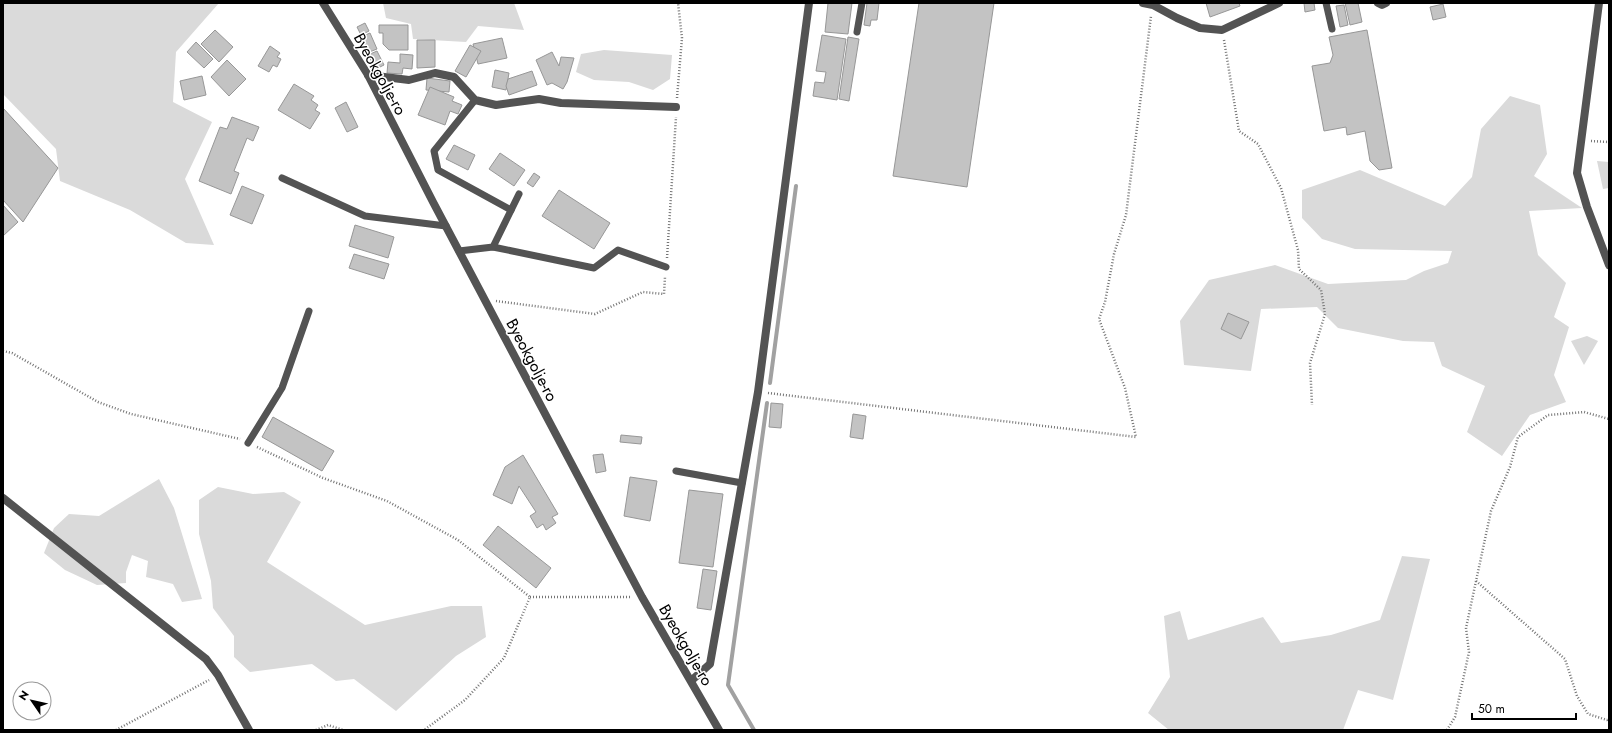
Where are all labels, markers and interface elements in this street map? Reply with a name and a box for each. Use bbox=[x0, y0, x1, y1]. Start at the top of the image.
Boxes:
street label: Byeokgolje-ro bbox=[348, 29, 412, 119]
street label: Byeokgolje-ro bbox=[501, 315, 564, 406]
street label: Byeokgolje-ro bbox=[653, 600, 719, 690]
north arrow bbox=[12, 681, 52, 721]
text: N bbox=[15, 687, 33, 704]
scale bar bbox=[1472, 695, 1576, 721]
text: 50 m bbox=[1478, 700, 1505, 718]

